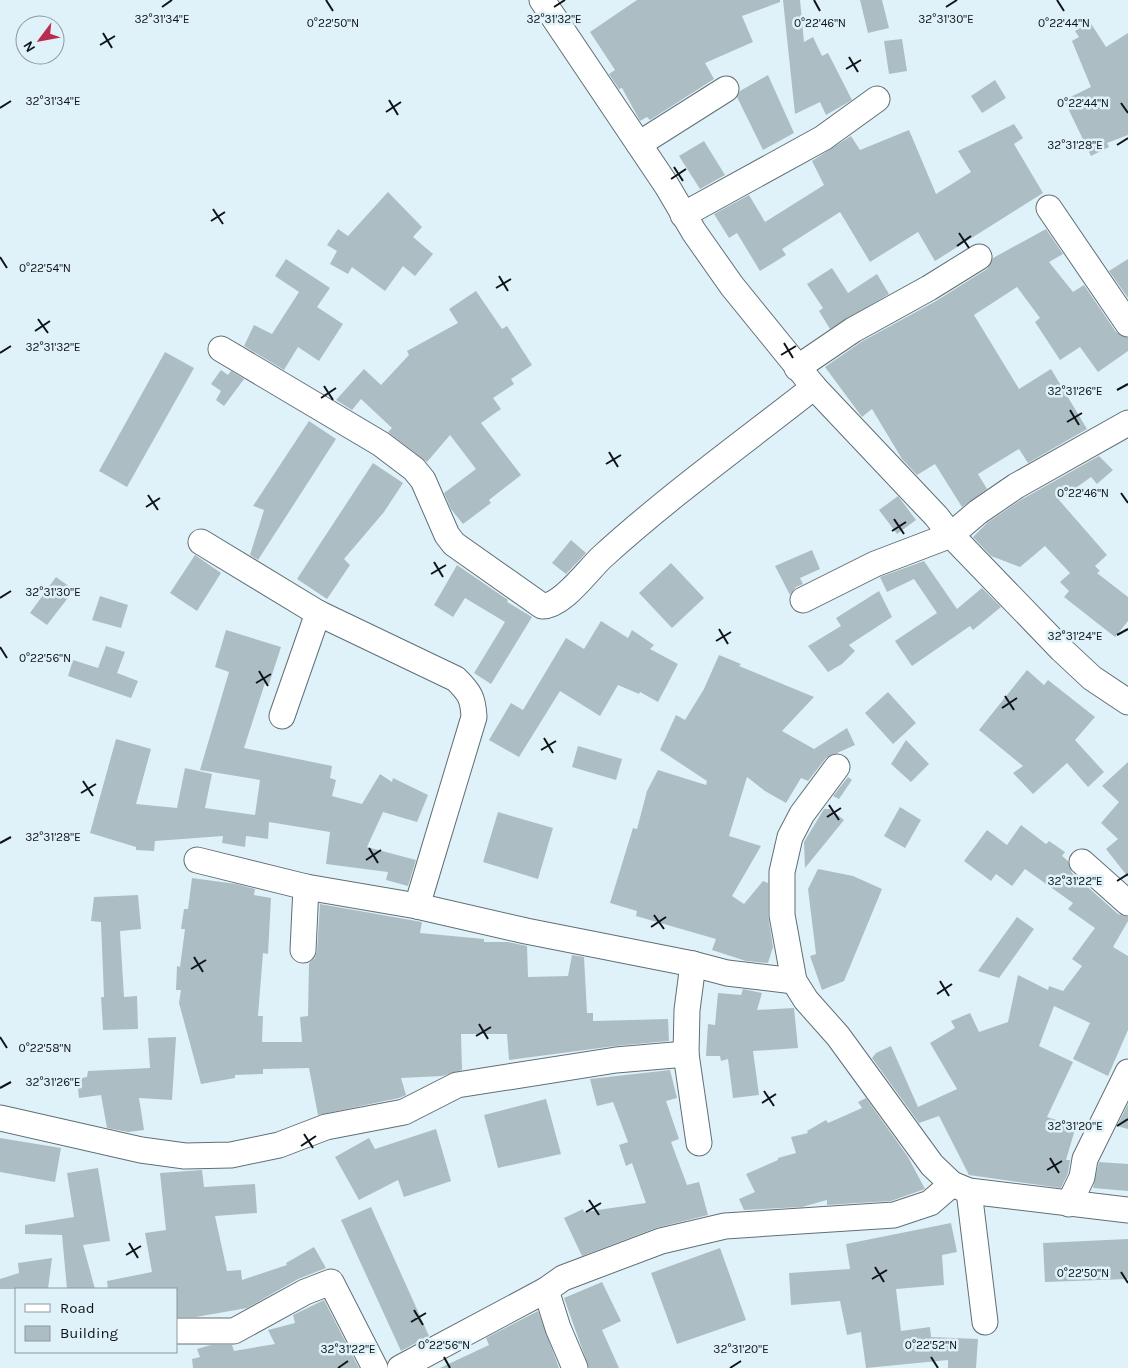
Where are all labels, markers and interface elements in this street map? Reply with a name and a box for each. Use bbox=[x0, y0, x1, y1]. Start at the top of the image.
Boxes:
text: 32°31'34"E bbox=[135, 12, 190, 26]
text: 32°31'32"E bbox=[526, 12, 582, 26]
text: 32°31'30"E bbox=[918, 12, 974, 26]
north arrow bbox=[15, 15, 65, 65]
text: 0°22'50"N bbox=[307, 16, 359, 30]
text: 0°22'46"N bbox=[794, 16, 846, 30]
text: 0°22'44"N bbox=[1038, 16, 1090, 30]
text: N bbox=[20, 38, 39, 55]
text: 32°31'34"E bbox=[26, 94, 81, 108]
text: 0°22'44"N bbox=[1057, 96, 1109, 110]
text: 32°31'28"E bbox=[1047, 138, 1103, 152]
text: 0°22'54"N bbox=[19, 261, 71, 275]
text: 32°31'32"E bbox=[25, 340, 81, 354]
text: 32°31'26"E bbox=[1047, 384, 1103, 398]
text: 0°22'46"N bbox=[1057, 486, 1109, 500]
text: 32°31'30"E bbox=[25, 585, 81, 599]
text: 32°31'24"E bbox=[1048, 629, 1102, 643]
text: 0°22'56"N bbox=[19, 651, 71, 665]
text: 32°31'28"E bbox=[25, 830, 81, 844]
text: 32°31'22"E bbox=[1047, 874, 1103, 888]
text: 0°22'58"N bbox=[19, 1041, 71, 1055]
text: 32°31'26"E bbox=[25, 1075, 81, 1089]
text: 32°31'20"E bbox=[1047, 1119, 1103, 1133]
text: 0°22'50"N bbox=[1057, 1266, 1109, 1280]
legend bbox=[15, 1288, 178, 1353]
text: Road bbox=[60, 1299, 95, 1317]
text: Building bbox=[60, 1324, 118, 1342]
text: 0°22'56"N bbox=[418, 1338, 470, 1352]
text: 0°22'52"N bbox=[905, 1338, 957, 1352]
text: 32°31'22"E bbox=[320, 1342, 376, 1356]
text: 32°31'20"E bbox=[713, 1342, 769, 1356]

